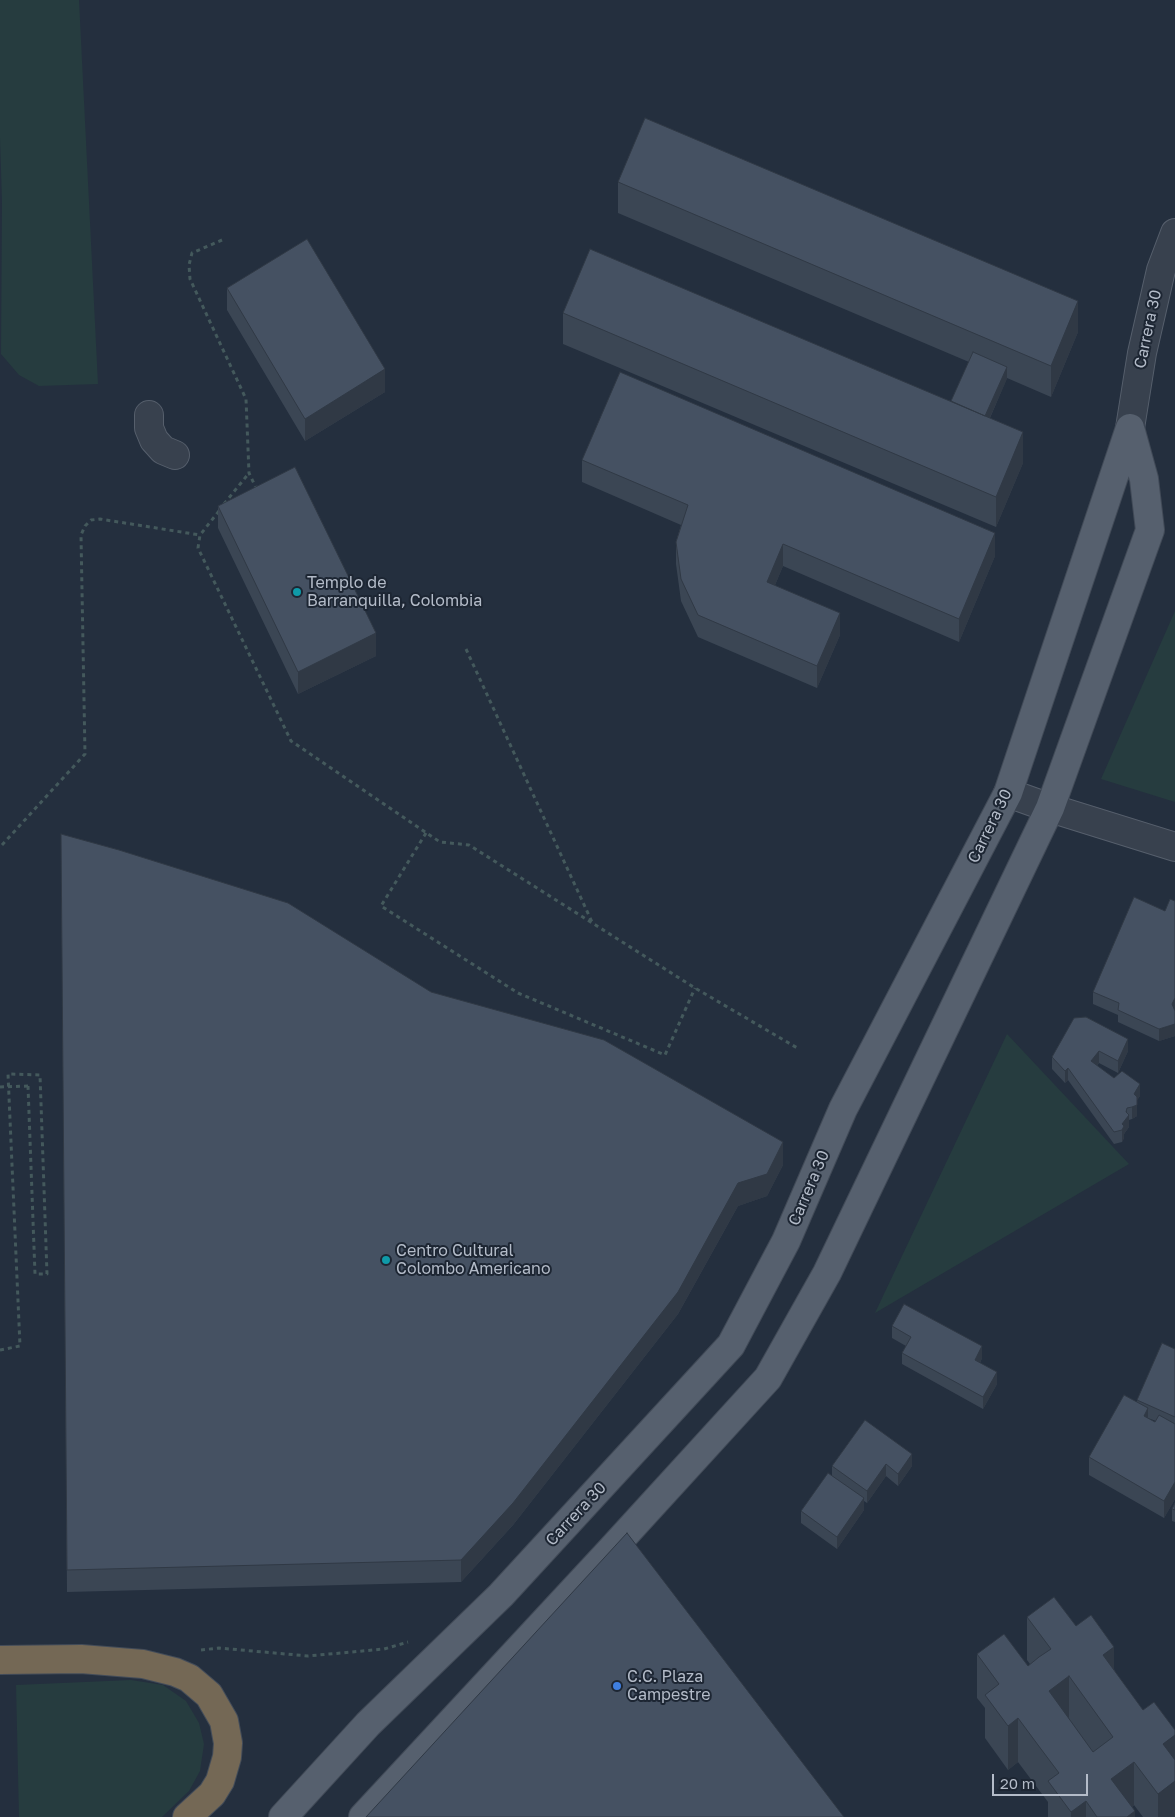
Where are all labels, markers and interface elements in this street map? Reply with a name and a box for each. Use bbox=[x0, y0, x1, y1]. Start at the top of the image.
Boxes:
street label: Carrera 30 bbox=[1130, 288, 1166, 370]
place label: Templo de Barranquilla, Colombia bbox=[307, 573, 482, 611]
marker: Templo de Barranquilla, Colombia bbox=[291, 586, 303, 598]
street label: Carrera 30 bbox=[964, 786, 1016, 866]
street label: Carrera 30 bbox=[785, 1147, 833, 1229]
place label: Centro Cultural Colombo Americano bbox=[396, 1241, 551, 1279]
marker: Centro Cultural Colombo Americano bbox=[380, 1254, 392, 1266]
street label: Carrera 30 bbox=[542, 1478, 610, 1550]
place label: C.C. Plaza Campestre bbox=[627, 1667, 710, 1705]
marker: C.C. Plaza Campestre bbox=[611, 1680, 623, 1692]
scale bar bbox=[995, 1764, 1091, 1796]
text: 20 m bbox=[1000, 1774, 1035, 1792]

